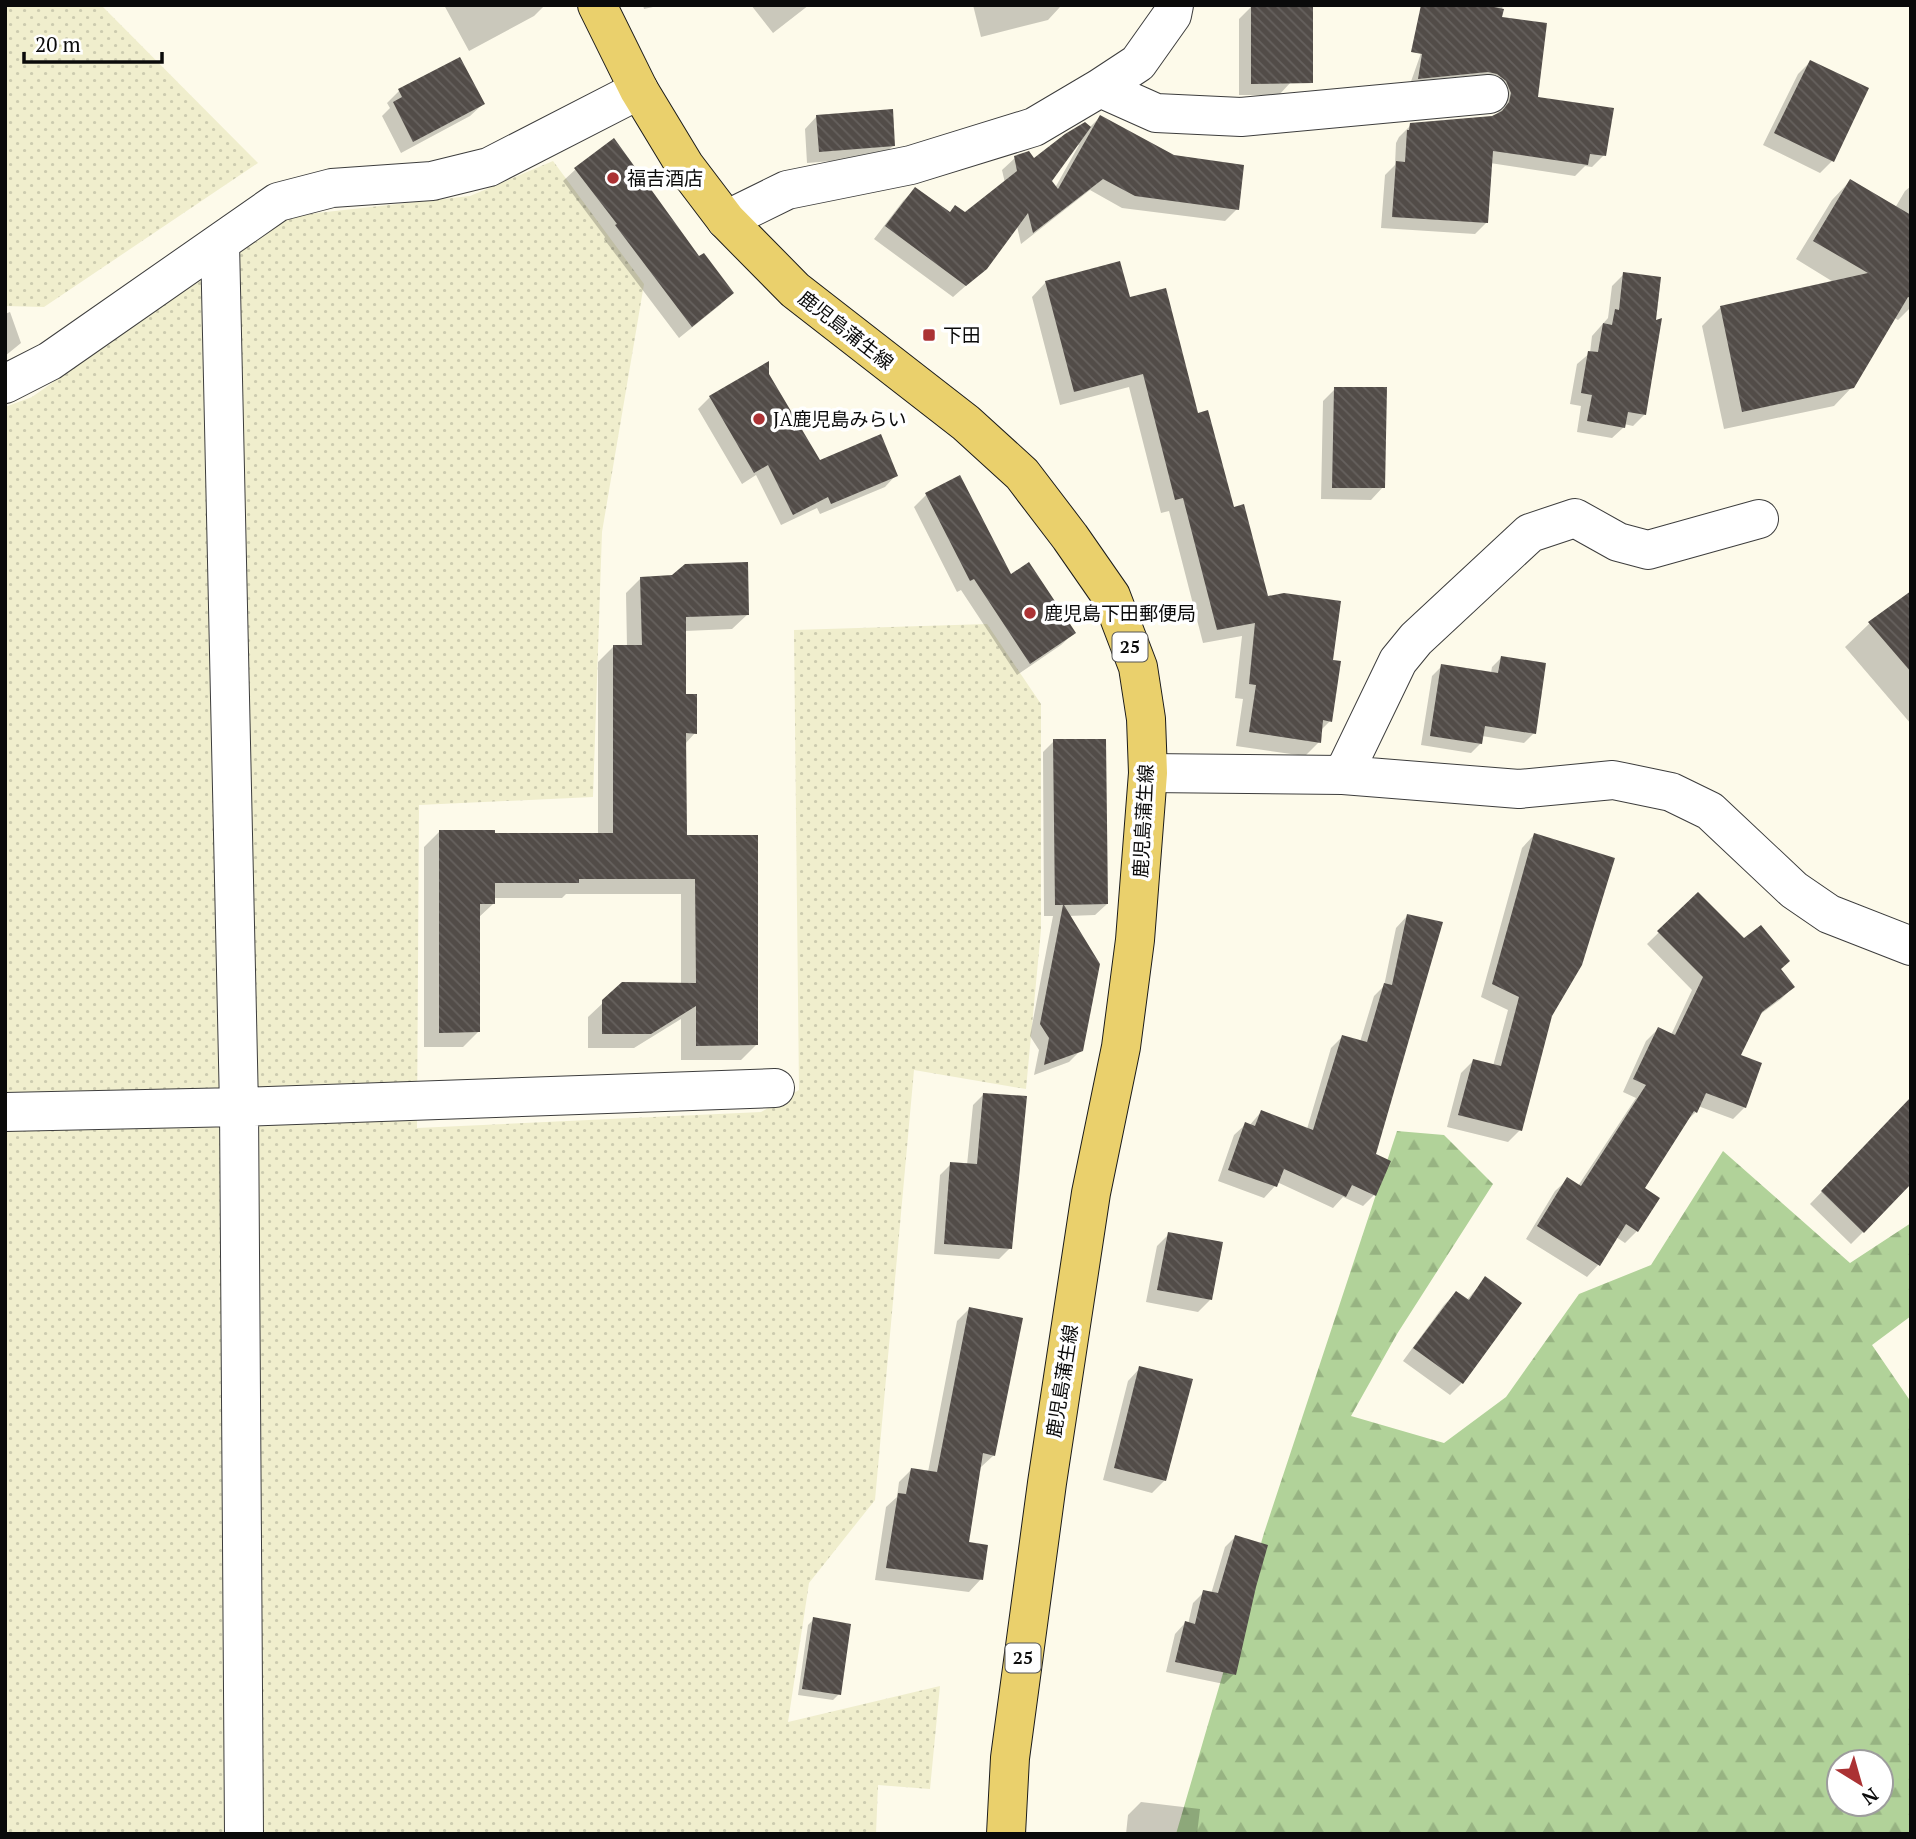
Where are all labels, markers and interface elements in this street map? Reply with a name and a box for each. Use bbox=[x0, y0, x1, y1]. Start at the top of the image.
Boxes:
scale bar bbox=[24, 21, 163, 65]
text: 20 m bbox=[35, 30, 81, 58]
place label: 福吉酒店 bbox=[627, 165, 703, 190]
marker: 福吉酒店 bbox=[605, 170, 621, 186]
street label: 鹿児島蒲生線 bbox=[794, 285, 899, 375]
place label: 下田 bbox=[943, 322, 981, 347]
marker: 下田 bbox=[921, 327, 937, 343]
place label: JA鹿児島みらい bbox=[773, 406, 906, 431]
marker: JA鹿児島みらい bbox=[751, 411, 767, 427]
place label: 鹿児島下田郵便局 bbox=[1044, 600, 1196, 625]
marker: 鹿児島下田郵便局 bbox=[1022, 605, 1038, 621]
road number: 25 bbox=[1112, 632, 1148, 662]
street label: 鹿児島蒲生線 bbox=[1127, 763, 1158, 879]
street label: 鹿児島蒲生線 bbox=[1040, 1323, 1083, 1439]
road number: 25 bbox=[1006, 1644, 1040, 1672]
north arrow bbox=[1825, 1748, 1895, 1818]
text: N bbox=[1857, 1783, 1884, 1812]

